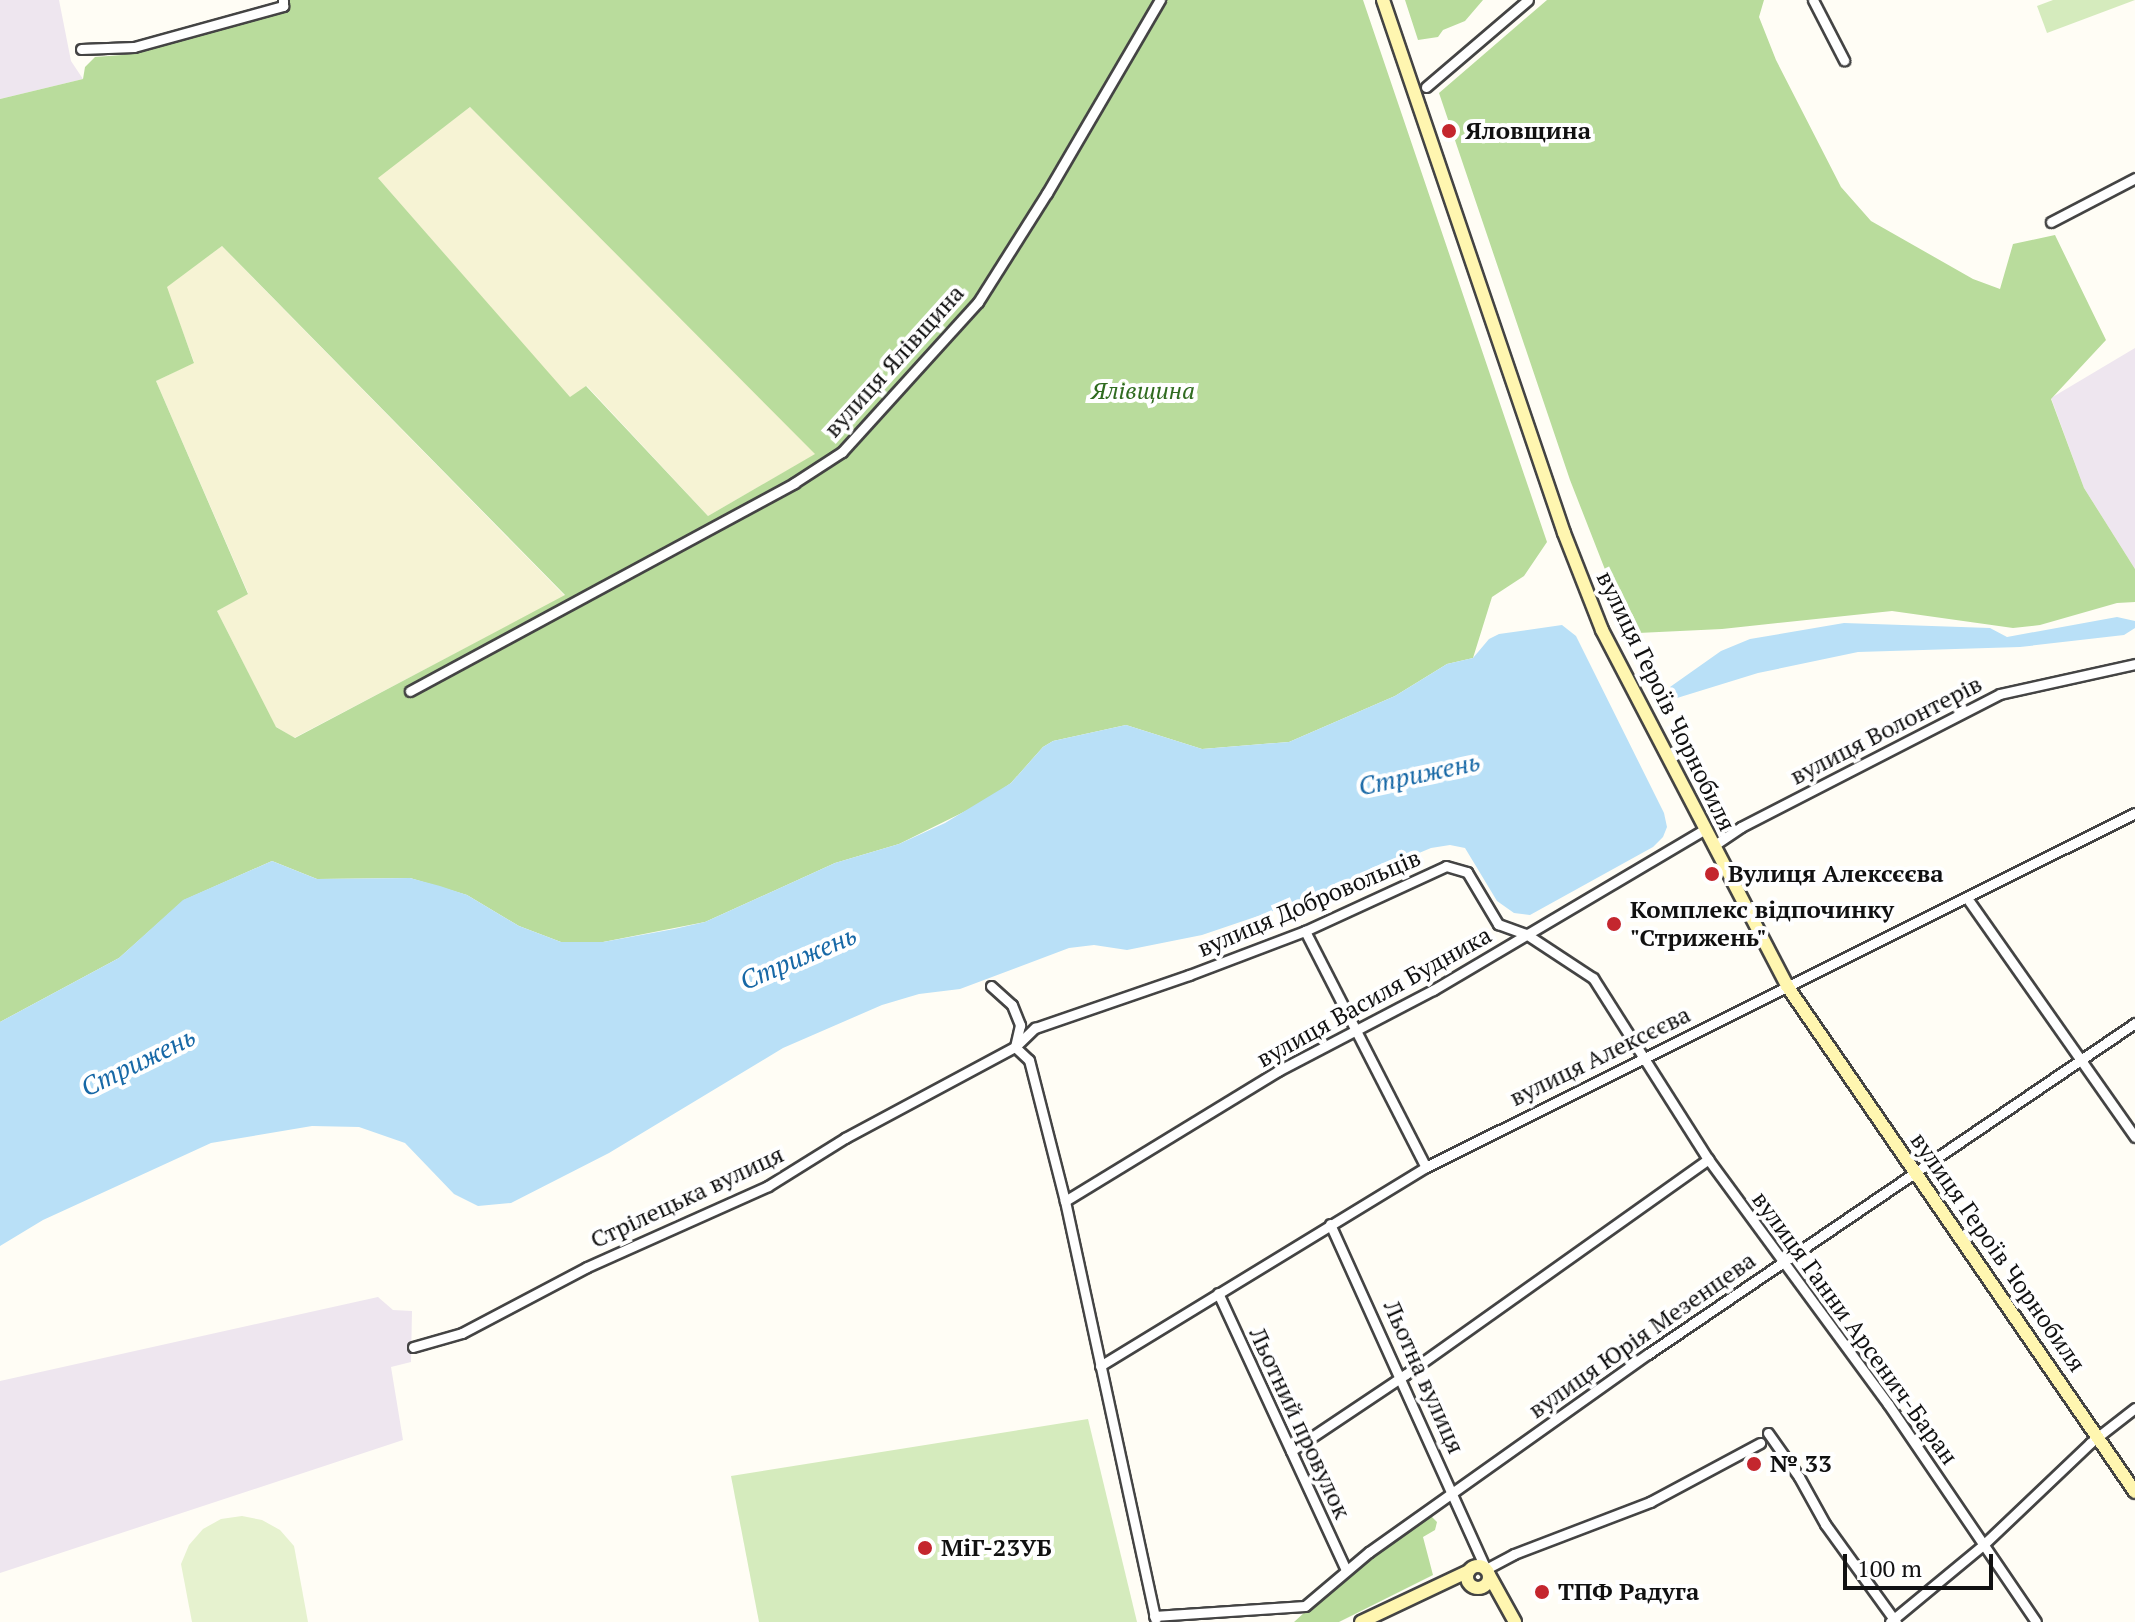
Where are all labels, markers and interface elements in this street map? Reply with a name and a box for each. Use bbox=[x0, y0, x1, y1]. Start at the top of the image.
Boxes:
place label: Яловщина bbox=[1465, 117, 1591, 145]
marker: Яловщина bbox=[1440, 122, 1458, 140]
street label: вулиця Ялівщина bbox=[818, 279, 970, 443]
park label: Ялівщина bbox=[1091, 377, 1195, 405]
street label: вулиця Героїв Чорнобиля bbox=[1590, 566, 1742, 836]
street label: вулиця Волонтерів bbox=[1785, 669, 1987, 791]
water label: Стрижень bbox=[1355, 746, 1483, 802]
street label: вулиця Добровольців bbox=[1193, 843, 1425, 963]
place label: Вулиця Алексєєва bbox=[1728, 860, 1944, 888]
marker: Вулиця Алексєєва bbox=[1703, 865, 1721, 883]
place label: Комплекс відпочинку "Стрижень" bbox=[1630, 896, 1894, 952]
marker: Комплекс відпочинку "Стрижень" bbox=[1605, 915, 1623, 933]
water label: Стрижень bbox=[735, 920, 861, 996]
street label: вулиця Василя Будника bbox=[1252, 920, 1496, 1074]
street label: вулиця Алексєєва bbox=[1505, 1000, 1695, 1112]
water label: Стрижень bbox=[76, 1021, 200, 1103]
street label: вулиця Героїв Чорнобиля bbox=[1904, 1127, 2092, 1377]
street label: Стрілецька вулиця bbox=[586, 1140, 788, 1254]
street label: вулиця Ганни Арсенич-Баран bbox=[1746, 1185, 1964, 1471]
street label: вулиця Юрія Мезенцева bbox=[1523, 1246, 1761, 1424]
street label: Льотна вулиця bbox=[1377, 1296, 1471, 1458]
street label: Льотний провулок bbox=[1243, 1323, 1357, 1523]
place label: № 33 bbox=[1770, 1450, 1832, 1478]
marker: № 33 bbox=[1745, 1455, 1763, 1473]
place label: МіГ-23УБ bbox=[941, 1534, 1052, 1562]
scale bar bbox=[1847, 1538, 1997, 1588]
marker: МіГ-23УБ bbox=[916, 1539, 934, 1557]
text: 100 m bbox=[1857, 1552, 1922, 1584]
place label: ТПФ Радуга bbox=[1558, 1578, 1699, 1606]
marker: ТПФ Радуга bbox=[1533, 1583, 1551, 1601]

